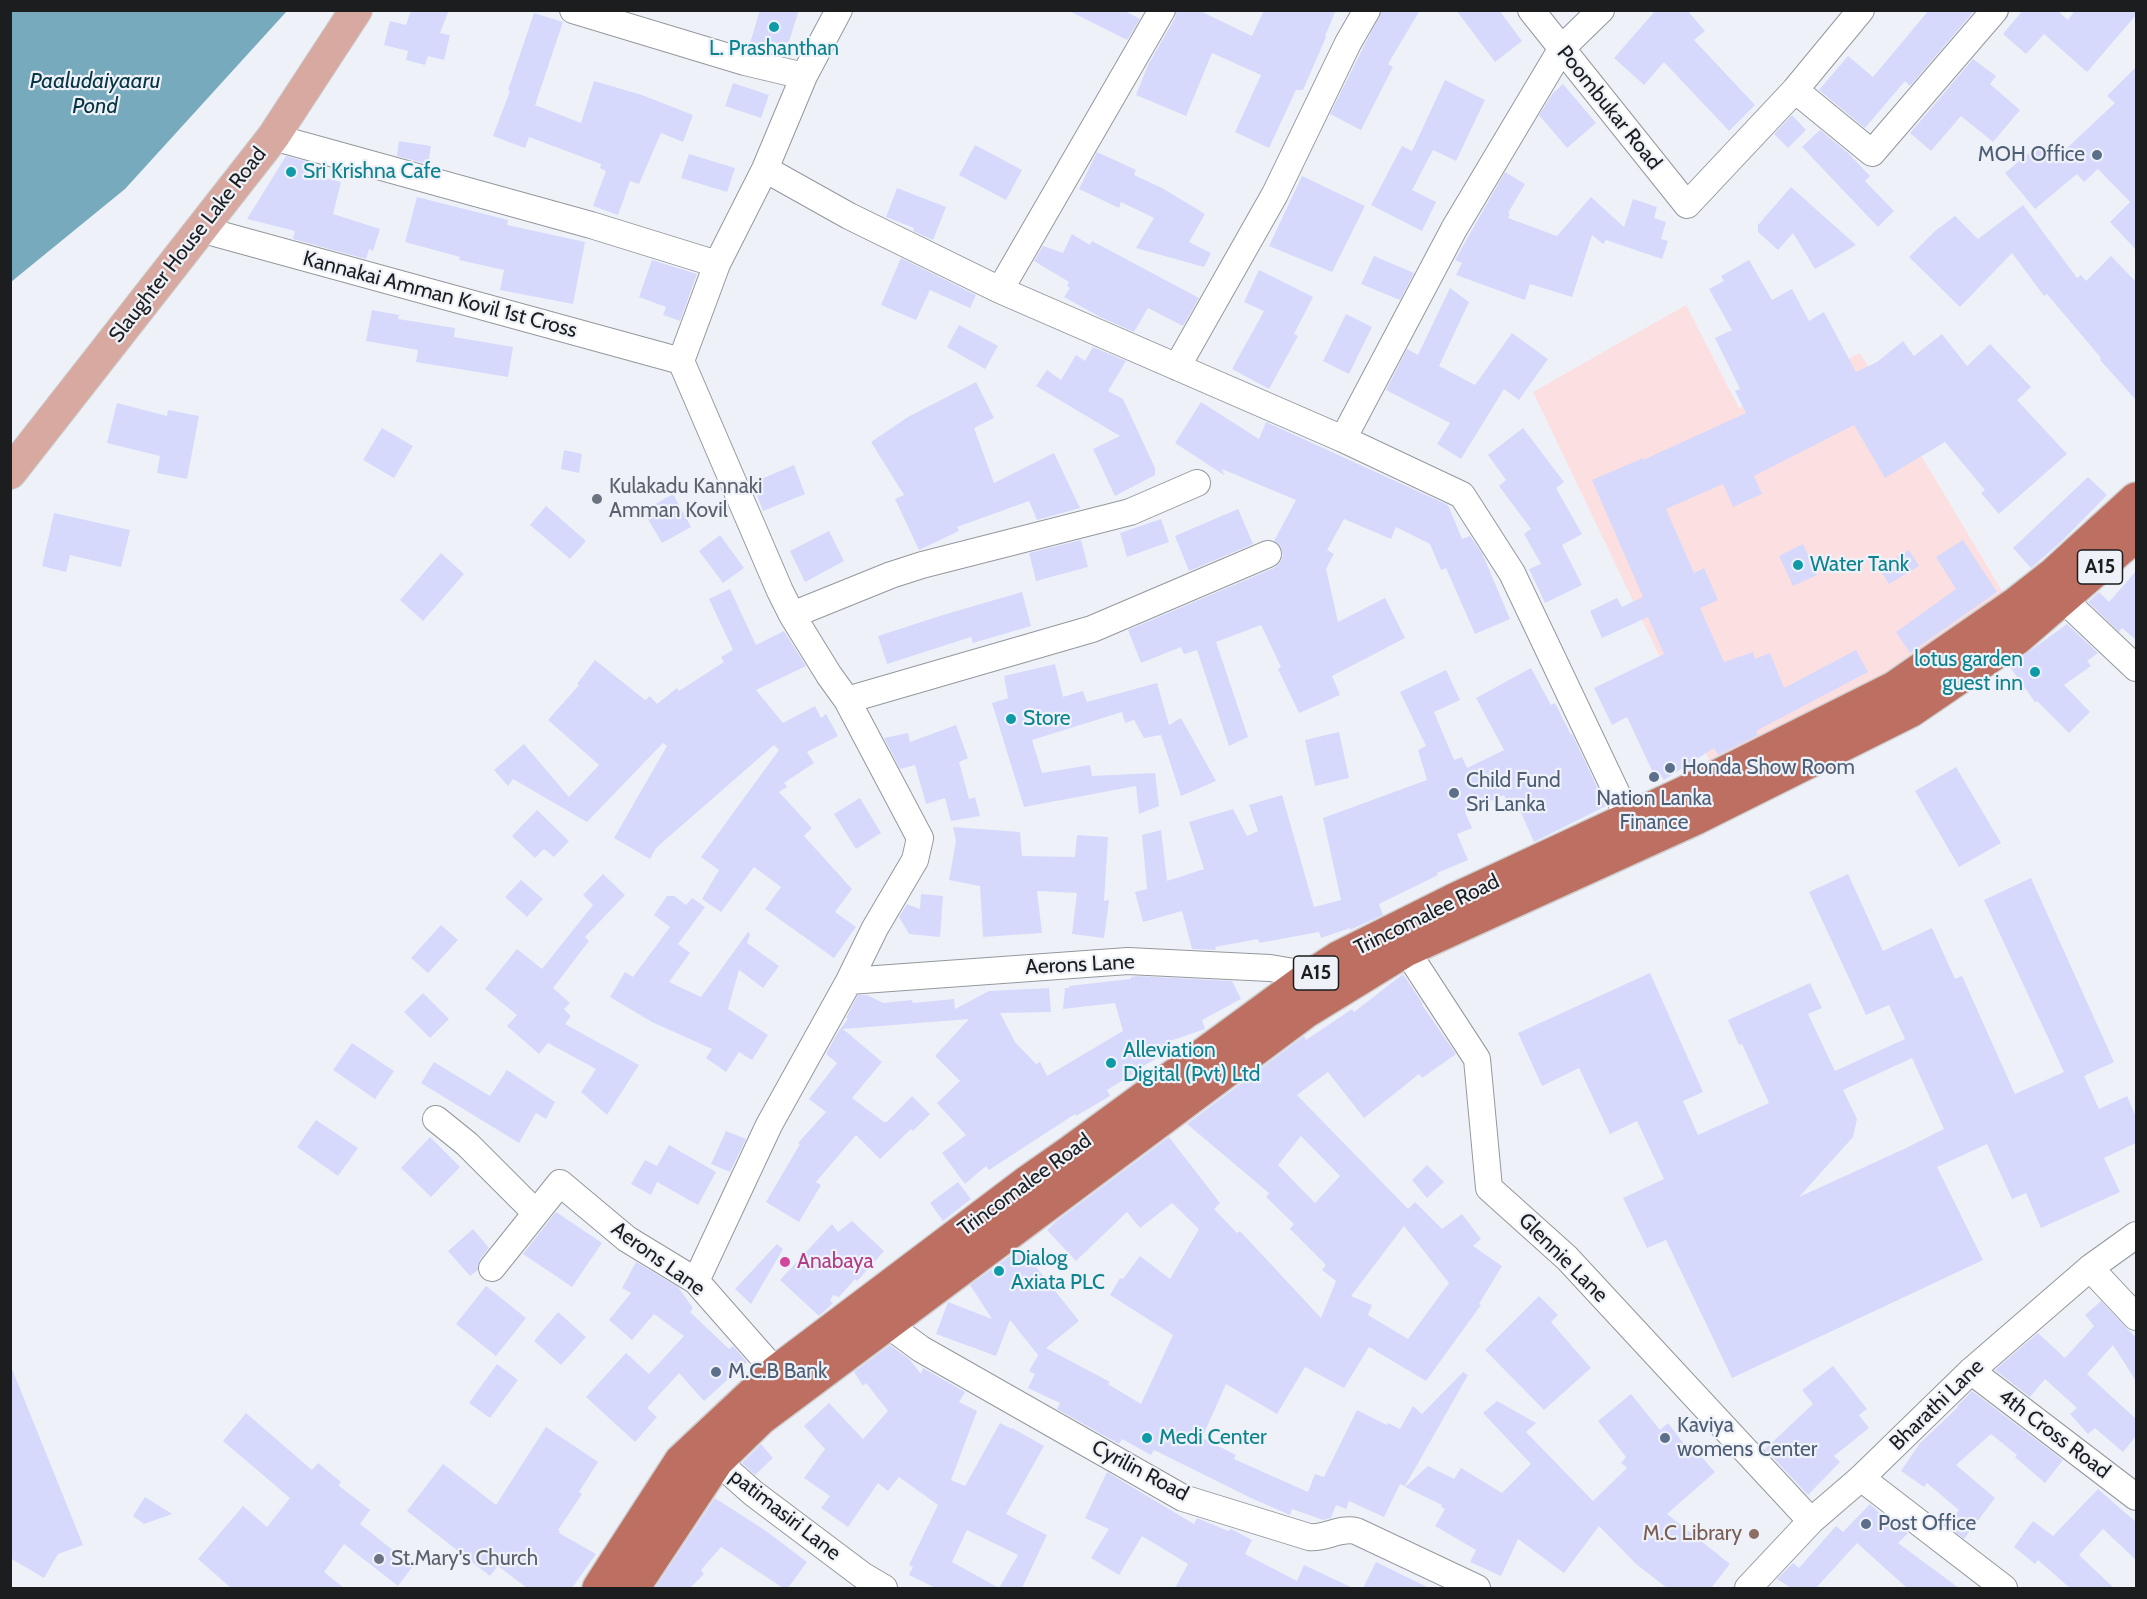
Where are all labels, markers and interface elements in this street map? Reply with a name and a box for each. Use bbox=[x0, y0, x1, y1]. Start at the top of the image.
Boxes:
marker: L. Prashanthan bbox=[767, 20, 781, 34]
place label: L. Prashanthan bbox=[709, 36, 839, 62]
street label: Poombukar Road bbox=[1551, 41, 1667, 175]
water label: Paaludaiyaaru Pond bbox=[30, 69, 160, 120]
street label: Slaughter House Lake Road bbox=[104, 142, 272, 348]
place label: MOH Office bbox=[1978, 142, 2085, 168]
marker: MOH Office bbox=[2090, 148, 2104, 162]
place label: Sri Krishna Cafe bbox=[303, 159, 441, 185]
marker: Sri Krishna Cafe bbox=[284, 165, 298, 179]
street label: Kannakai Amman Kovil 1st Cross bbox=[300, 246, 580, 344]
place label: Kulakadu Kannaki Amman Kovil bbox=[609, 474, 763, 524]
marker: Kulakadu Kannaki Amman Kovil bbox=[590, 492, 604, 506]
road number: A15 bbox=[2078, 550, 2122, 584]
place label: Water Tank bbox=[1810, 552, 1909, 578]
marker: Water Tank bbox=[1791, 558, 1805, 572]
place label: lotus garden guest inn bbox=[1914, 647, 2023, 697]
marker: lotus garden guest inn bbox=[2028, 665, 2042, 679]
place label: Store bbox=[1023, 706, 1071, 732]
marker: Store bbox=[1004, 712, 1018, 726]
place label: Honda Show Room bbox=[1682, 755, 1855, 781]
marker: Honda Show Room bbox=[1663, 761, 1677, 775]
place label: Child Fund Sri Lanka bbox=[1466, 768, 1561, 818]
marker: Nation Lanka Finance bbox=[1647, 770, 1661, 784]
marker: Child Fund Sri Lanka bbox=[1447, 786, 1461, 800]
place label: Nation Lanka Finance bbox=[1596, 786, 1712, 836]
street label: Trincomalee Road bbox=[1350, 869, 1504, 961]
street label: Aerons Lane bbox=[1025, 950, 1135, 980]
road number: A15 bbox=[1294, 956, 1338, 990]
place label: Alleviation Digital (Pvt) Ltd bbox=[1123, 1038, 1260, 1088]
marker: Alleviation Digital (Pvt) Ltd bbox=[1104, 1056, 1118, 1070]
street label: Trincomalee Road bbox=[954, 1128, 1096, 1242]
street label: Glennie Lane bbox=[1513, 1208, 1613, 1308]
street label: Aerons Lane bbox=[606, 1217, 710, 1301]
place label: Dialog Axiata PLC bbox=[1011, 1246, 1105, 1296]
place label: Anabaya bbox=[797, 1249, 874, 1275]
marker: Anabaya bbox=[778, 1255, 792, 1269]
marker: Dialog Axiata PLC bbox=[992, 1264, 1006, 1278]
street label: Bharathi Lane bbox=[1885, 1354, 1989, 1456]
place label: M.C.B Bank bbox=[728, 1359, 827, 1385]
marker: M.C.B Bank bbox=[709, 1365, 723, 1379]
street label: 4th Cross Road bbox=[1993, 1384, 2115, 1484]
place label: Kaviya womens Center bbox=[1677, 1413, 1817, 1463]
place label: Medi Center bbox=[1159, 1425, 1267, 1451]
marker: Medi Center bbox=[1140, 1431, 1154, 1445]
marker: Kaviya womens Center bbox=[1658, 1431, 1672, 1445]
street label: Cyrilin Road bbox=[1087, 1435, 1193, 1507]
street label: patimasiri Lane bbox=[725, 1464, 845, 1566]
place label: Post Office bbox=[1878, 1511, 1976, 1537]
marker: Post Office bbox=[1859, 1517, 1873, 1531]
place label: M.C Library bbox=[1643, 1521, 1742, 1547]
marker: M.C Library bbox=[1747, 1527, 1761, 1541]
place label: St.Mary's Church bbox=[391, 1546, 538, 1572]
marker: St.Mary's Church bbox=[372, 1552, 386, 1566]

